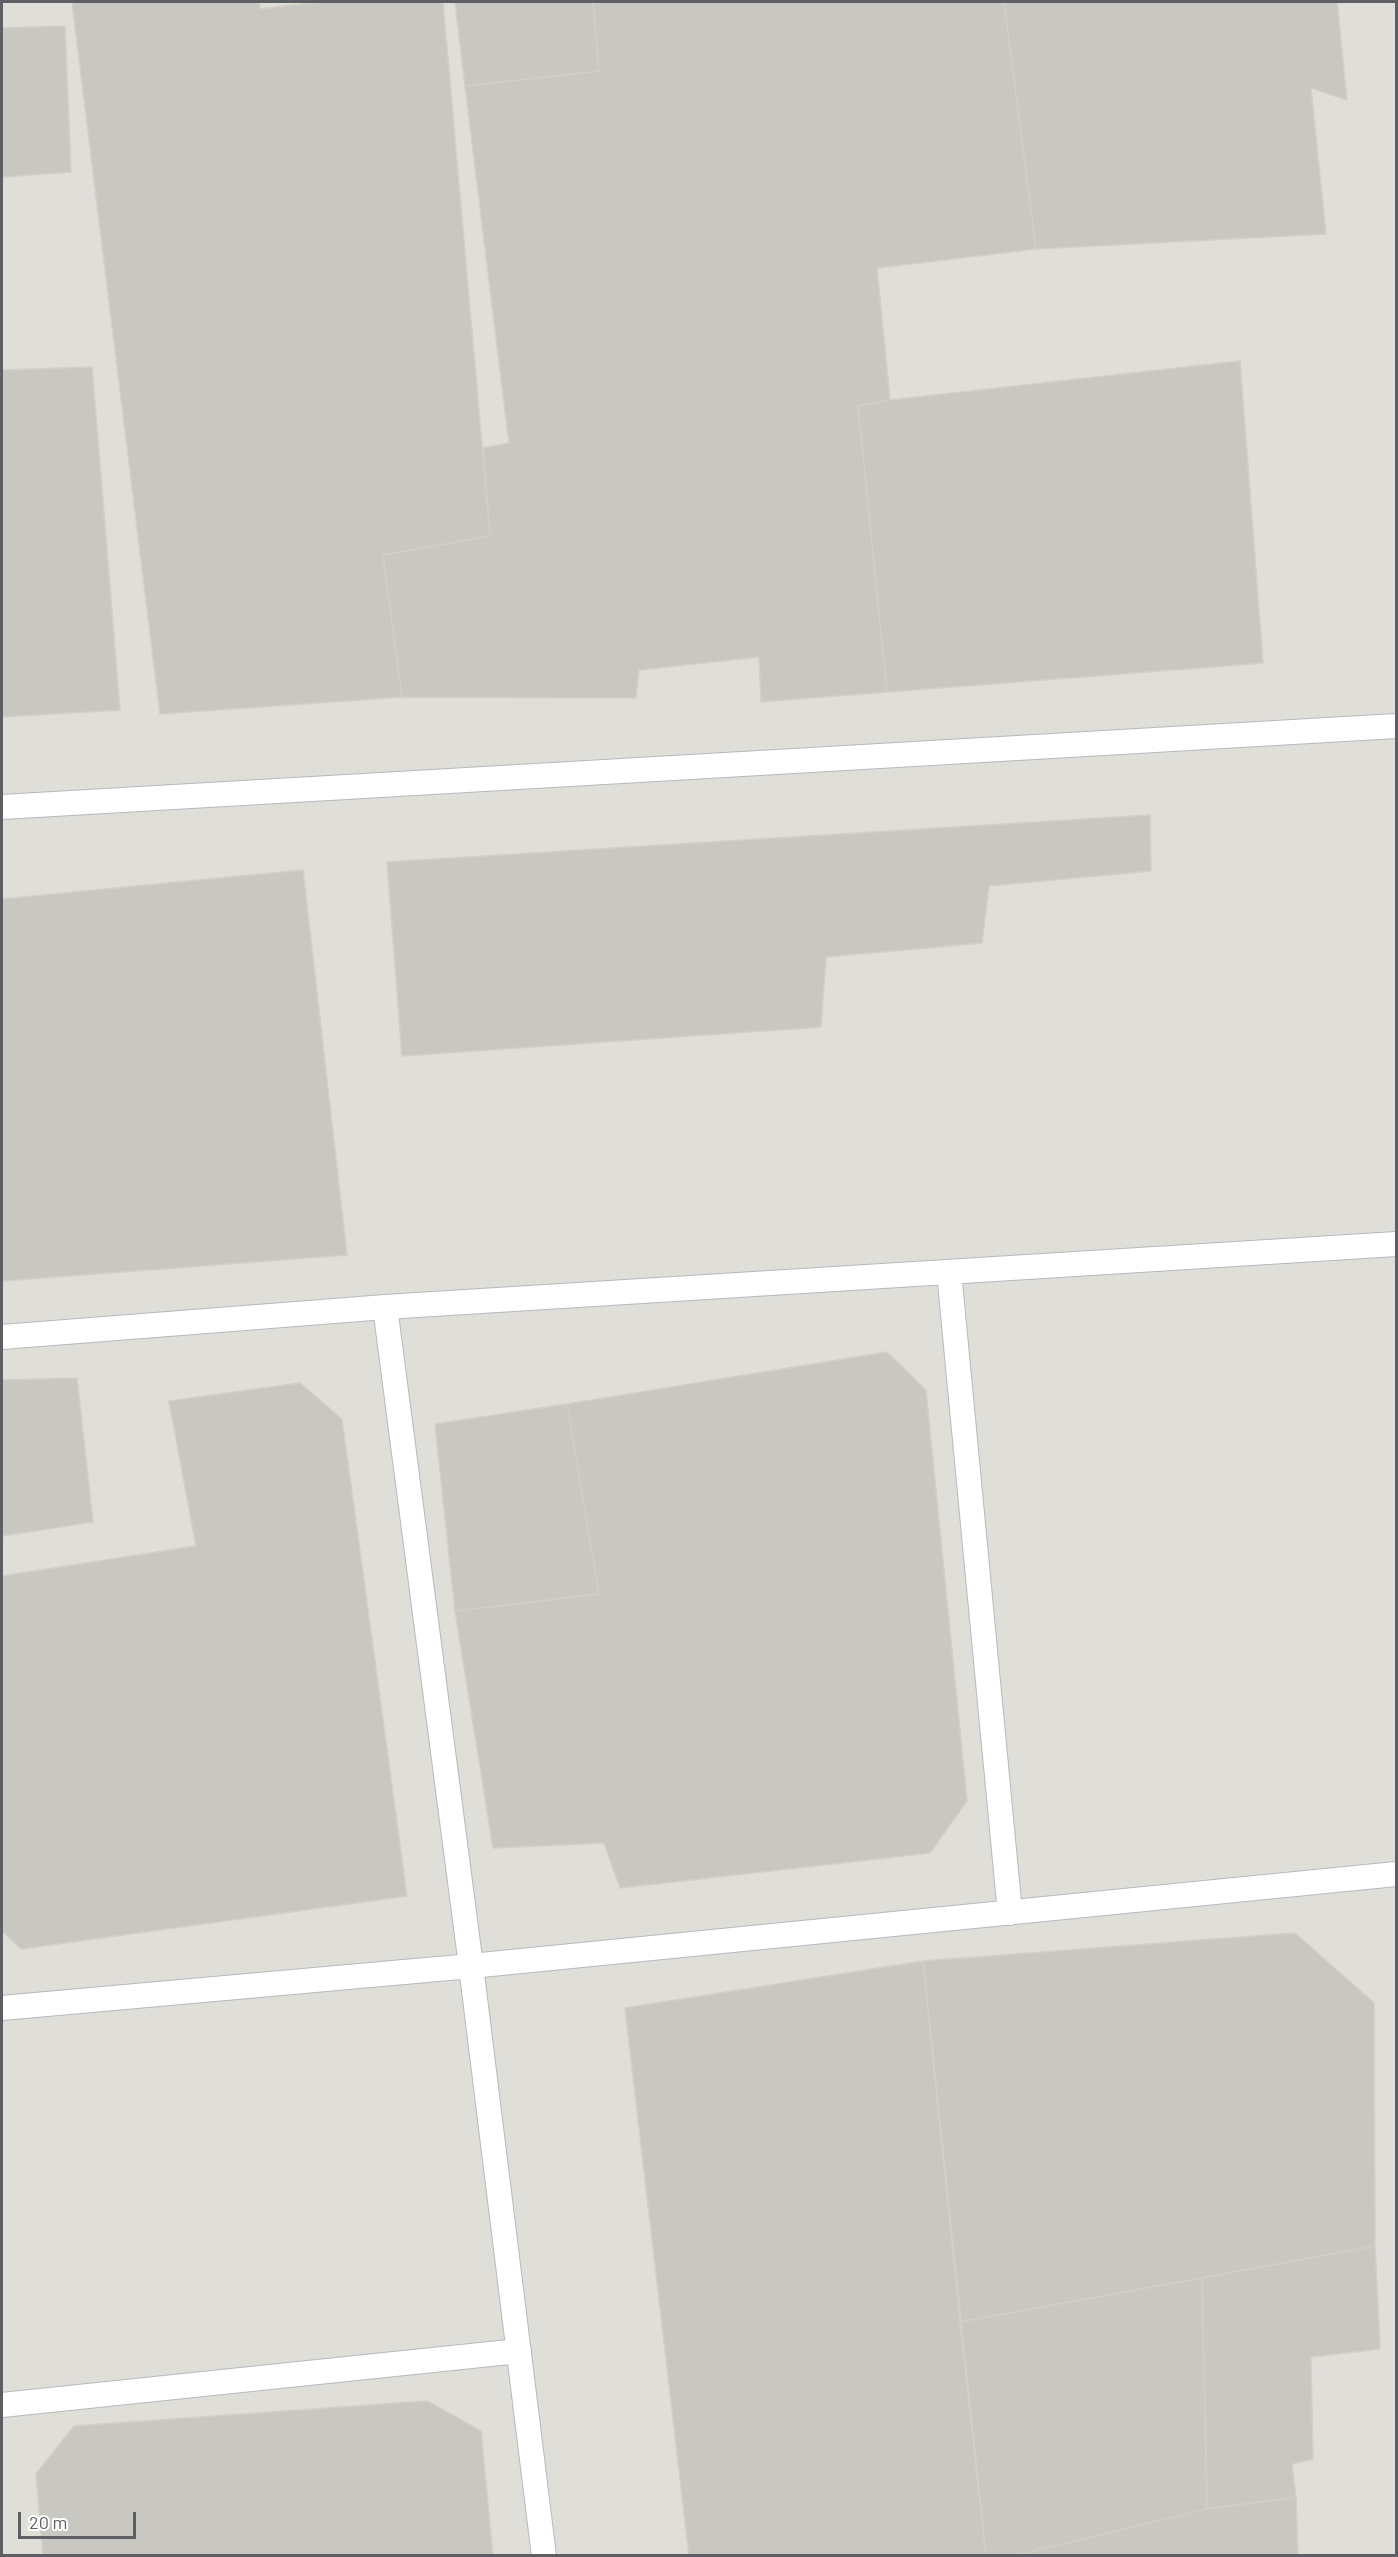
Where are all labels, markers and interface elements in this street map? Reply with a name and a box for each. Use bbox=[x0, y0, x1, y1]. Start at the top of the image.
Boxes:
scale bar bbox=[21, 2500, 140, 2538]
text: 20 m bbox=[29, 2511, 67, 2533]

